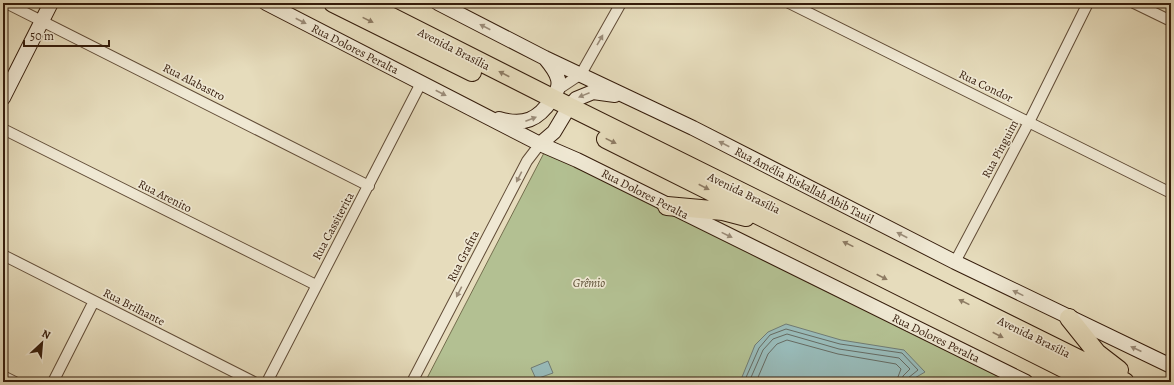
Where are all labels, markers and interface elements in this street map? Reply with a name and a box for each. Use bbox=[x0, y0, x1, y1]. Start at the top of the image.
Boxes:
one-way arrow bbox=[362, 17, 374, 23]
one-way arrow bbox=[295, 18, 306, 24]
street label: Rua Dolores Peralta bbox=[309, 20, 402, 78]
scale bar bbox=[24, 22, 109, 48]
street label: Avenida Brasília bbox=[414, 24, 493, 74]
one-way arrow bbox=[479, 24, 491, 30]
text: 50 m bbox=[30, 28, 54, 44]
one-way arrow bbox=[597, 34, 604, 46]
street label: Rua Alabastro bbox=[160, 60, 228, 104]
street label: Rua Condor bbox=[956, 66, 1016, 106]
one-way arrow bbox=[499, 71, 510, 78]
one-way arrow bbox=[435, 90, 447, 96]
one-way arrow bbox=[578, 93, 590, 99]
one-way arrow bbox=[525, 115, 537, 121]
street label: Rua Pinguim bbox=[978, 117, 1022, 181]
one-way arrow bbox=[605, 138, 617, 144]
one-way arrow bbox=[718, 141, 730, 148]
street label: Rua Amélia Riskallah Abib Tauil bbox=[732, 143, 876, 227]
street label: Rua Dolores Peralta bbox=[599, 165, 692, 223]
street label: Avenida Brasília bbox=[704, 168, 783, 218]
one-way arrow bbox=[516, 171, 522, 182]
street label: Rua Arenito bbox=[136, 176, 194, 216]
one-way arrow bbox=[698, 184, 709, 190]
street label: Rua Cassiterita bbox=[308, 189, 358, 263]
street label: Rua Grafita bbox=[443, 227, 483, 285]
one-way arrow bbox=[722, 232, 733, 239]
one-way arrow bbox=[896, 232, 908, 238]
one-way arrow bbox=[842, 241, 854, 247]
one-way arrow bbox=[876, 274, 888, 280]
park label: Grêmio bbox=[573, 275, 605, 291]
street label: Rua Brilhante bbox=[100, 285, 168, 329]
one-way arrow bbox=[456, 286, 462, 298]
one-way arrow bbox=[1013, 290, 1024, 296]
one-way arrow bbox=[959, 299, 970, 305]
street label: Rua Dolores Peralta bbox=[889, 310, 983, 366]
street label: Avenida Brasília bbox=[994, 312, 1073, 362]
north arrow bbox=[22, 323, 62, 363]
text: N bbox=[39, 326, 53, 343]
one-way arrow bbox=[993, 332, 1004, 339]
one-way arrow bbox=[1130, 346, 1141, 352]

